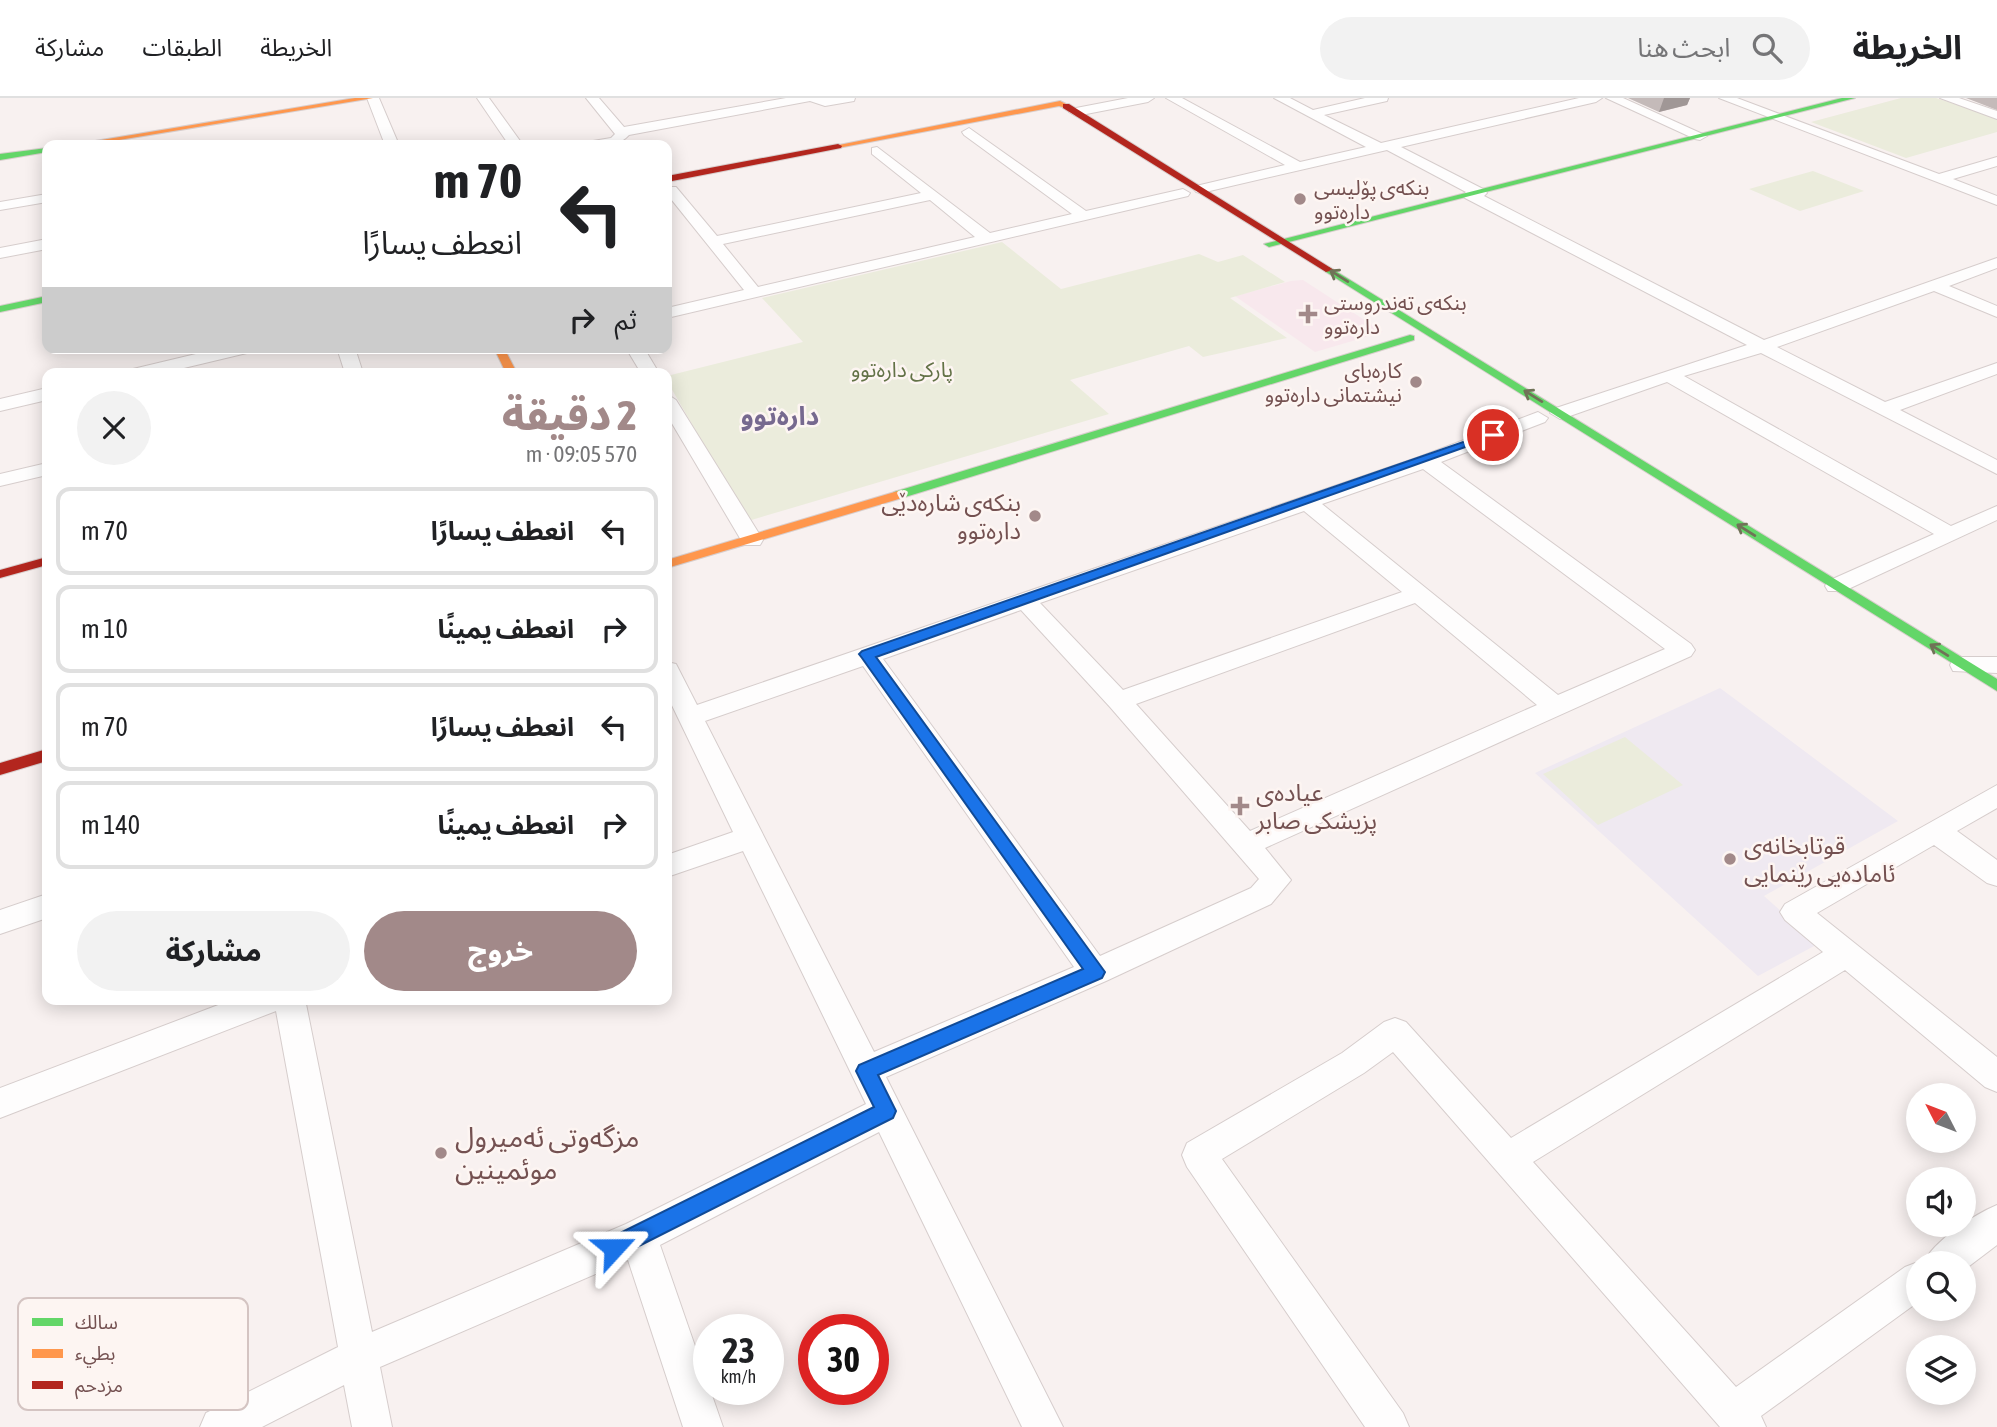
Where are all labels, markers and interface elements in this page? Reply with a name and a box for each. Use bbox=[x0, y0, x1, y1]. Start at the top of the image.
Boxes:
search box bbox=[1320, 17, 1810, 80]
text: الخريطة bbox=[1852, 28, 1962, 66]
icon: search bbox=[1748, 29, 1786, 67]
text: ابحث هنا bbox=[1637, 33, 1730, 63]
text: مشاركة bbox=[35, 34, 104, 61]
text: الطبقات bbox=[142, 34, 222, 61]
text: الخريطة bbox=[260, 34, 332, 61]
text: 70 m bbox=[434, 152, 522, 208]
icon: left bbox=[546, 168, 637, 259]
place label: بنکەی پۆلیسی دارەتوو bbox=[1314, 175, 1429, 224]
marker: بنکەی پۆلیسی دارەتوو bbox=[1292, 191, 1308, 207]
text: انعطف يسارًا bbox=[362, 224, 522, 261]
one-way arrow bbox=[1330, 269, 1350, 283]
place label: بنکەی تەندروستی دارەتوو bbox=[1324, 290, 1467, 339]
icon: right bbox=[563, 301, 601, 339]
marker: بنکەی تەندروستی دارەتوو bbox=[1298, 304, 1318, 324]
text: ثم bbox=[615, 305, 637, 335]
park label: پارکی دارەتوو bbox=[851, 357, 953, 383]
place label: کارەبای نیشتمانی دارەتوو bbox=[1265, 358, 1402, 407]
marker: کارەبای نیشتمانی دارەتوو bbox=[1408, 374, 1424, 390]
one-way arrow bbox=[1523, 388, 1543, 402]
button: close bbox=[77, 391, 151, 465]
text: 2 دقيقة bbox=[502, 391, 637, 439]
district label: دارەتوو bbox=[741, 401, 819, 431]
pin bbox=[1463, 405, 1523, 465]
icon: arrive bbox=[1474, 416, 1512, 454]
text: 570 m · 09:05 bbox=[526, 441, 637, 467]
place label: بنکەی شارەدێی دارەتوو bbox=[881, 489, 1021, 545]
marker: بنکەی شارەدێی دارەتوو bbox=[1027, 508, 1043, 524]
icon: left bbox=[595, 512, 633, 550]
text: 70 m bbox=[81, 516, 128, 546]
text: انعطف يسارًا bbox=[431, 516, 574, 546]
one-way arrow bbox=[1737, 522, 1757, 536]
icon: right bbox=[595, 610, 633, 648]
text: 10 m bbox=[81, 614, 128, 644]
text: انعطف يمينًا bbox=[437, 614, 574, 644]
one-way arrow bbox=[1930, 643, 1949, 658]
icon: left bbox=[595, 708, 633, 746]
text: 70 m bbox=[81, 712, 128, 742]
text: انعطف يسارًا bbox=[431, 712, 574, 742]
place label: عیادەی پزیشکی صابر bbox=[1255, 779, 1377, 836]
marker: عیادەی پزیشکی صابر bbox=[1230, 796, 1250, 816]
icon: right bbox=[595, 806, 633, 844]
text: 140 m bbox=[81, 810, 140, 840]
text: انعطف يمينًا bbox=[437, 810, 574, 840]
place label: قوتابخانەی ئامادەیی رێنمایی bbox=[1744, 832, 1896, 888]
marker: قوتابخانەی ئامادەیی رێنمایی bbox=[1722, 851, 1738, 867]
button: مشاركة bbox=[77, 911, 350, 991]
button: خروج bbox=[364, 911, 637, 991]
north arrow bbox=[1906, 1083, 1976, 1153]
map controls bbox=[1906, 1083, 1976, 1405]
place label: مزگەوتی ئەمیرول موئمینین bbox=[455, 1121, 640, 1186]
marker: مزگەوتی ئەمیرول موئمینین bbox=[433, 1145, 449, 1161]
button: sound bbox=[1906, 1167, 1976, 1237]
position arrow bbox=[577, 1211, 651, 1285]
button: search bbox=[1906, 1251, 1976, 1321]
legend bbox=[18, 1298, 248, 1410]
text: سالك bbox=[75, 1311, 118, 1333]
speed limit sign: 30 bbox=[798, 1314, 889, 1405]
text: 23 bbox=[722, 1330, 755, 1370]
button: layers bbox=[1906, 1335, 1976, 1405]
text: بطيء bbox=[75, 1342, 115, 1368]
text: km/h bbox=[721, 1366, 756, 1387]
text: مزدحم bbox=[75, 1374, 123, 1400]

